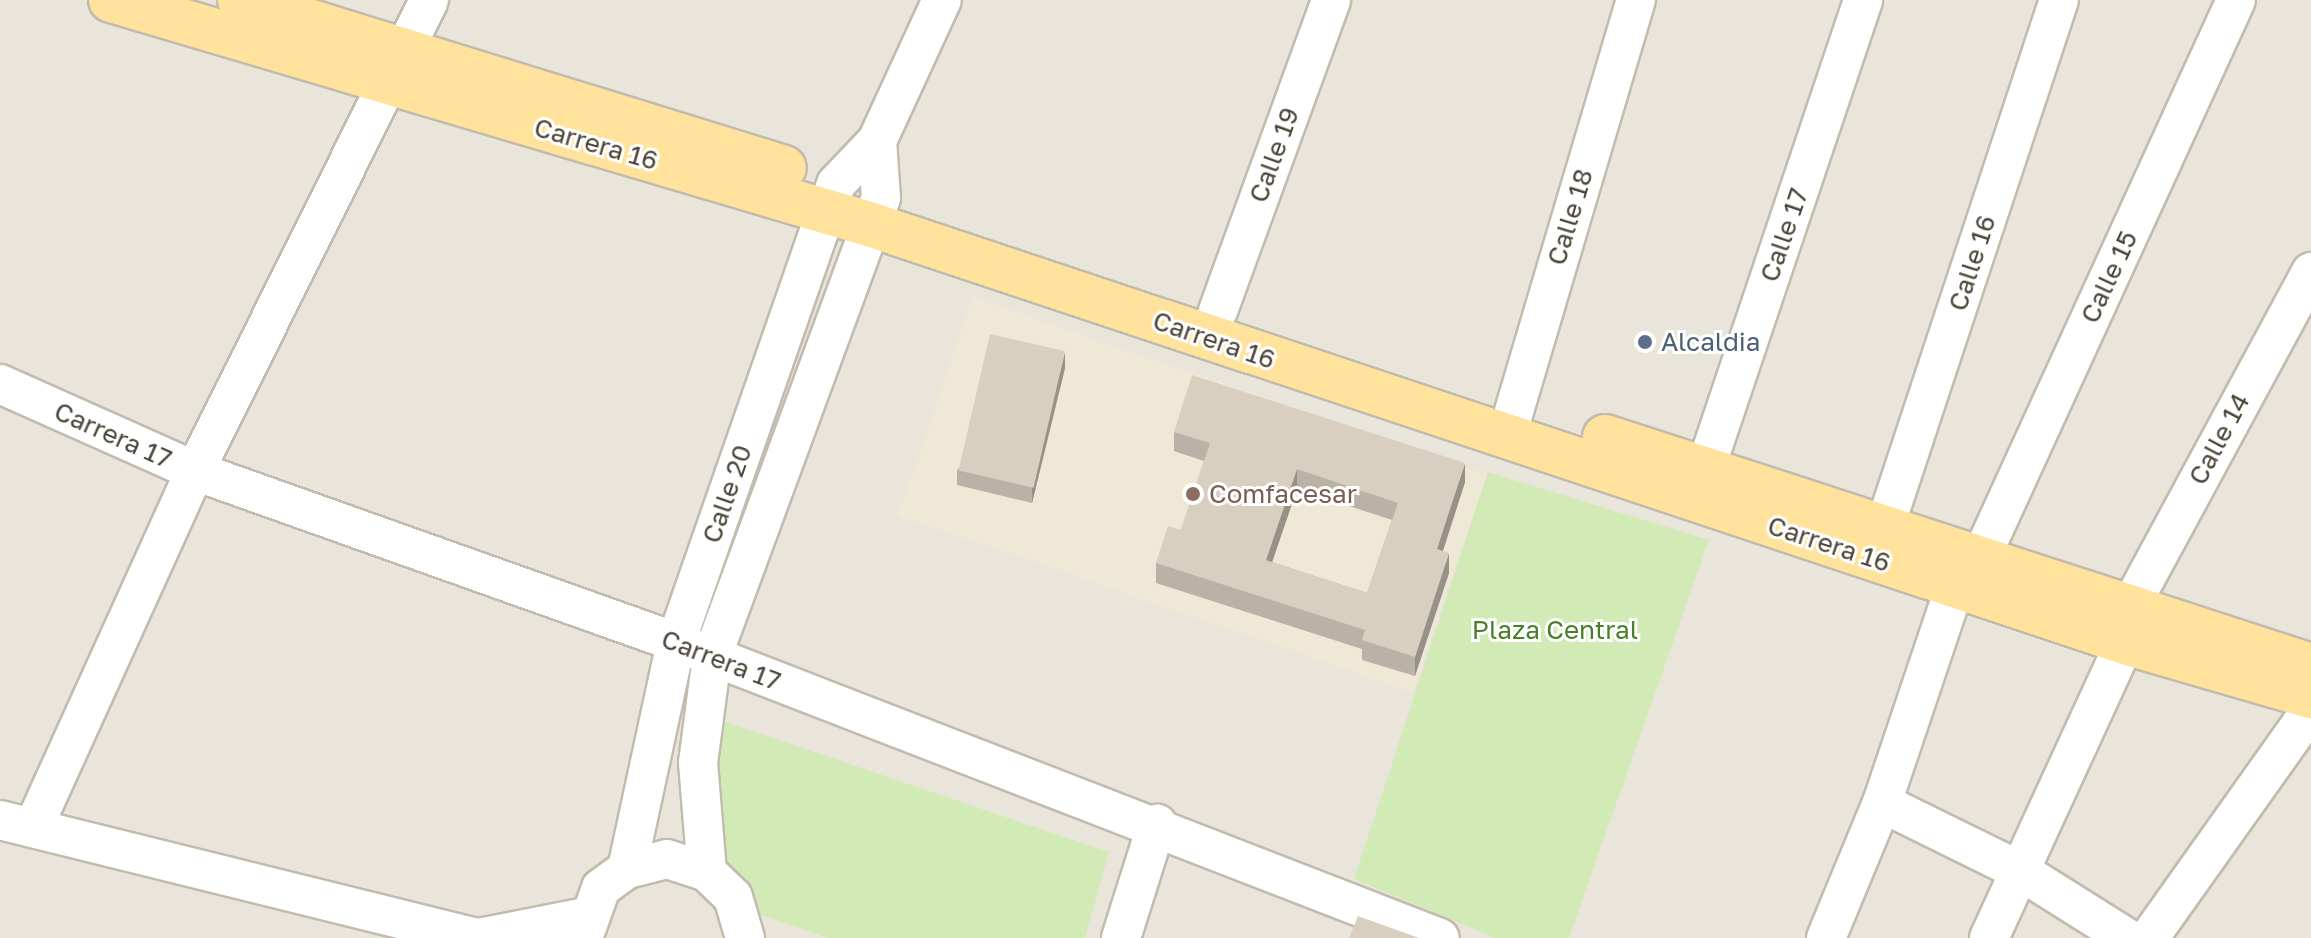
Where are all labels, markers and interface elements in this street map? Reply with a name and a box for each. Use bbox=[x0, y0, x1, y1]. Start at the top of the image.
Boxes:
street label: Calle 19 bbox=[1242, 103, 1306, 207]
street label: Carrera 16 bbox=[531, 112, 661, 176]
street label: Calle 18 bbox=[1541, 165, 1599, 269]
street label: Calle 17 bbox=[1754, 184, 1814, 286]
street label: Calle 16 bbox=[1942, 211, 2002, 315]
street label: Calle 15 bbox=[2074, 226, 2144, 328]
street label: Carrera 16 bbox=[1149, 305, 1279, 375]
place label: Alcaldia bbox=[1661, 326, 1761, 358]
marker: Alcaldia bbox=[1636, 333, 1654, 351]
street label: Calle 14 bbox=[2182, 388, 2256, 490]
street label: Carrera 17 bbox=[50, 395, 176, 475]
street label: Calle 20 bbox=[696, 441, 758, 547]
place label: Comfacesar bbox=[1209, 478, 1357, 510]
marker: Comfacesar bbox=[1184, 485, 1202, 503]
street label: Carrera 16 bbox=[1764, 510, 1894, 578]
park label: Plaza Central bbox=[1472, 614, 1638, 646]
street label: Carrera 17 bbox=[657, 623, 785, 697]

